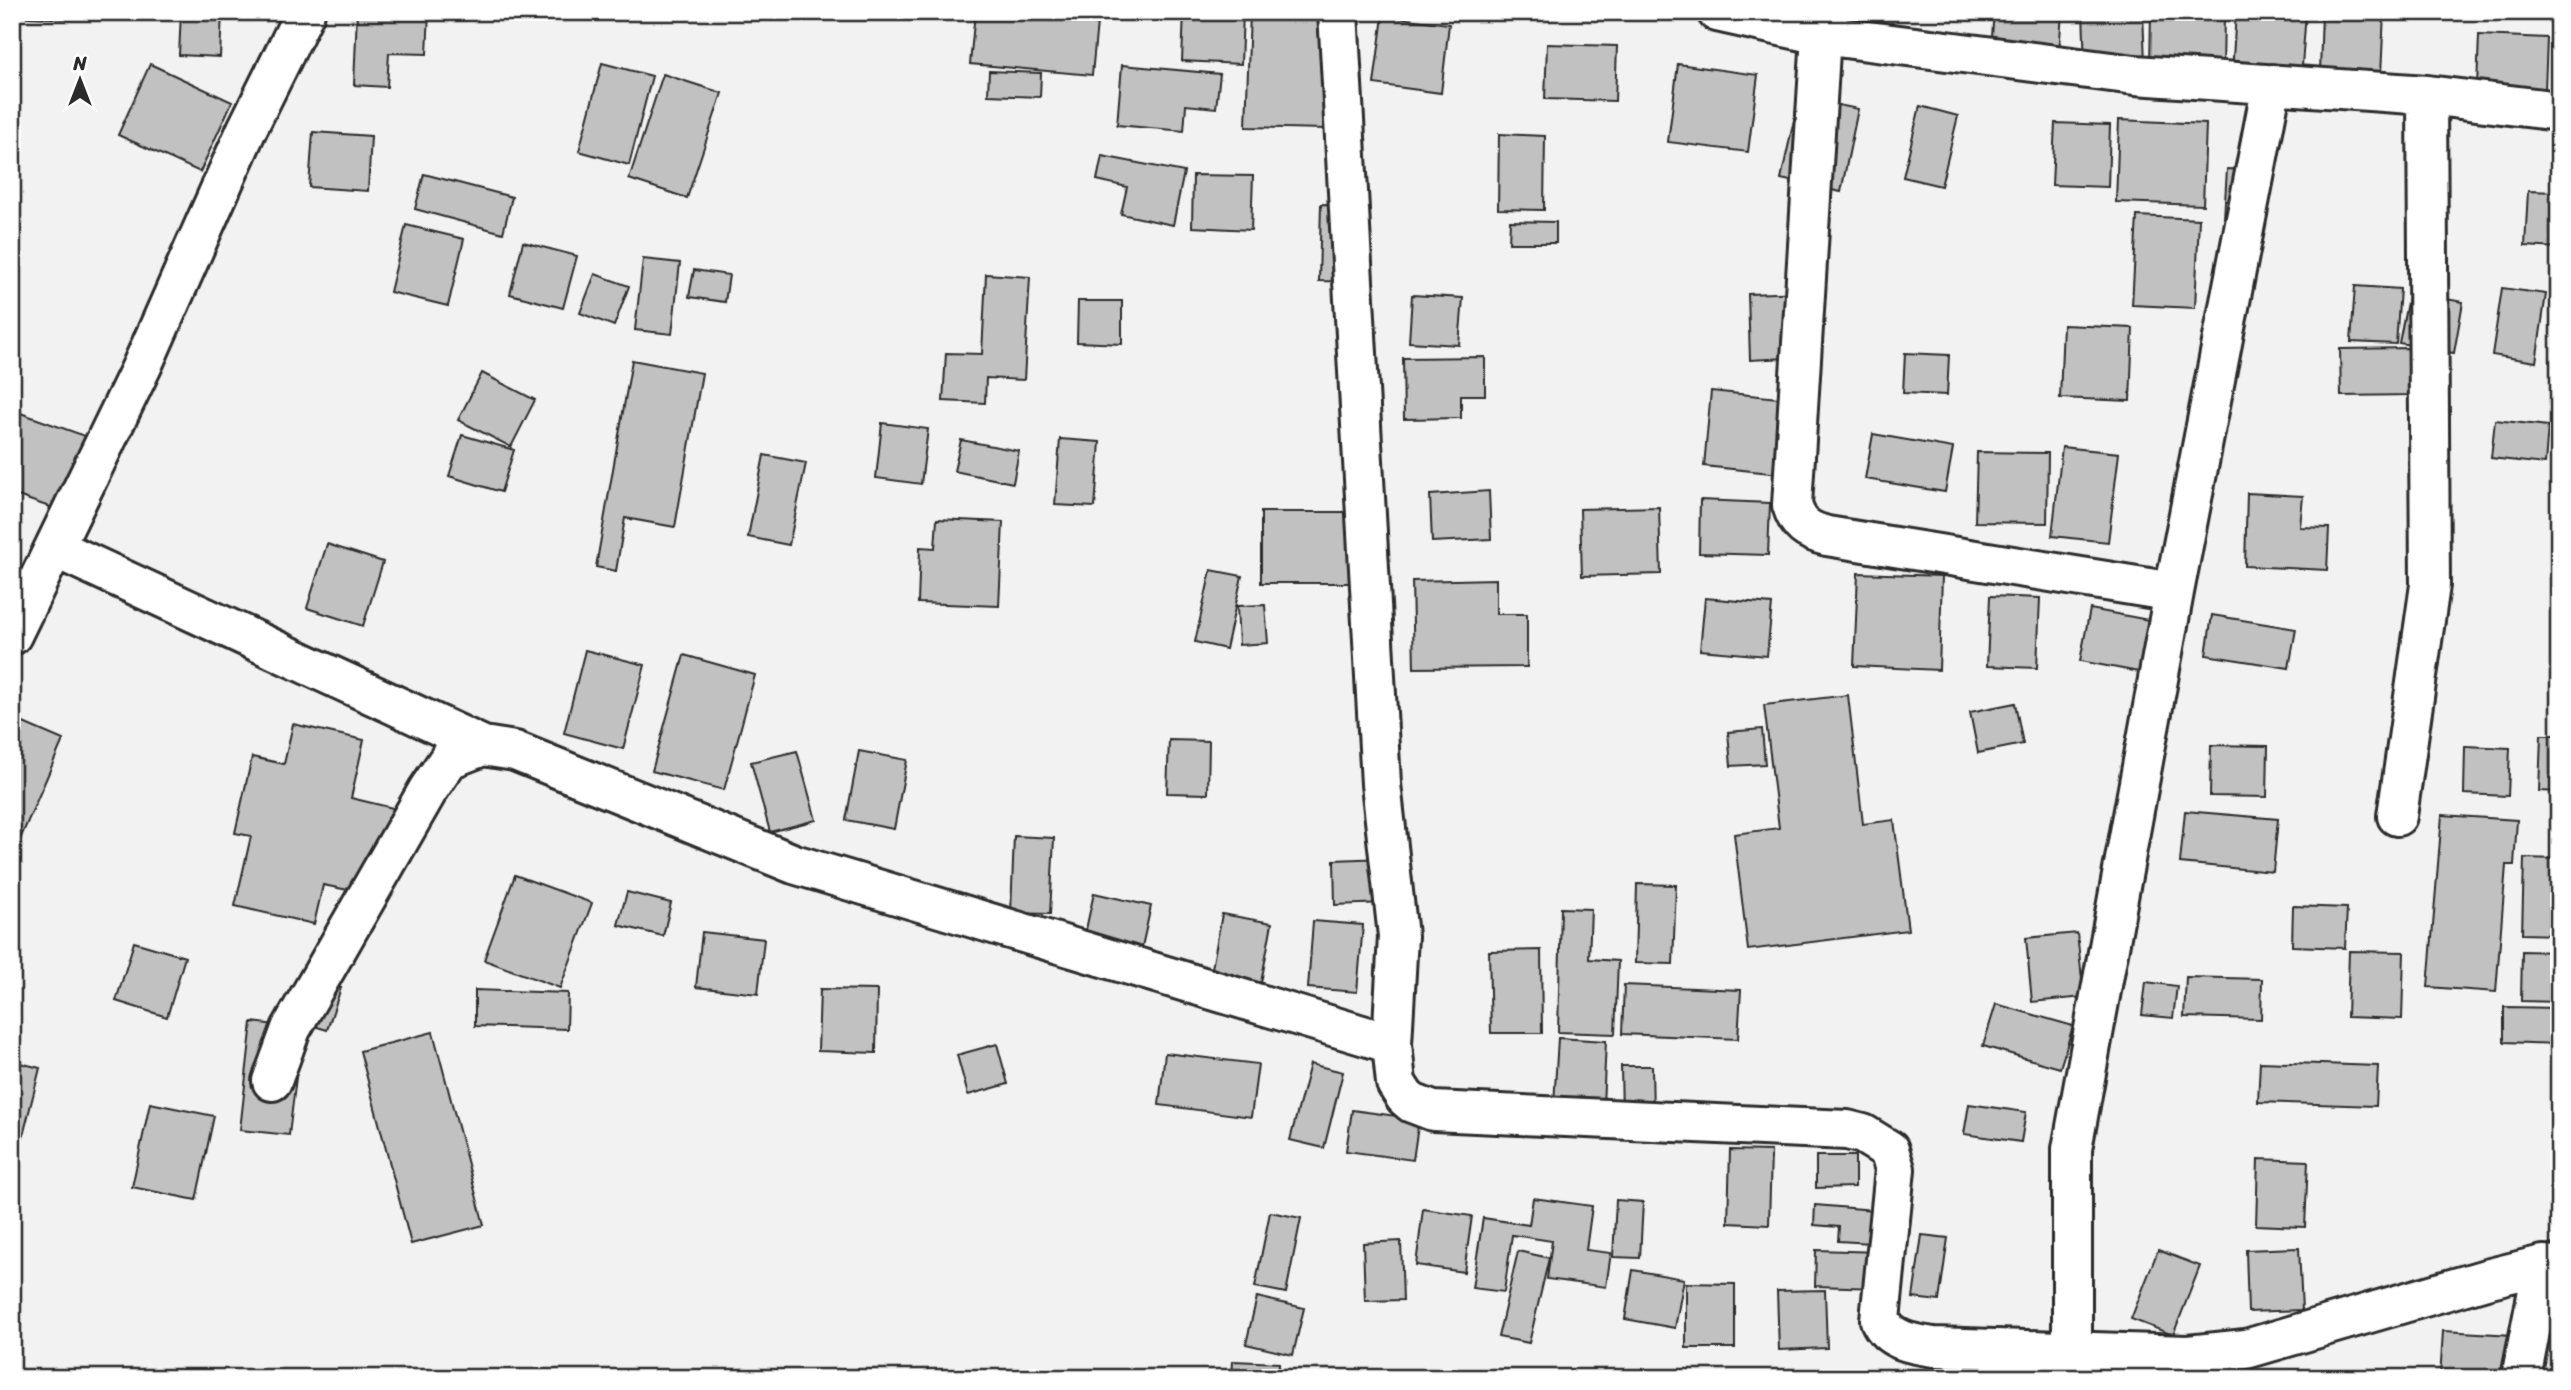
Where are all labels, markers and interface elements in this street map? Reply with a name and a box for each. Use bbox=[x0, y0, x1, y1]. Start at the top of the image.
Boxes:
north arrow bbox=[46, 46, 116, 116]
text: N bbox=[72, 47, 87, 80]

